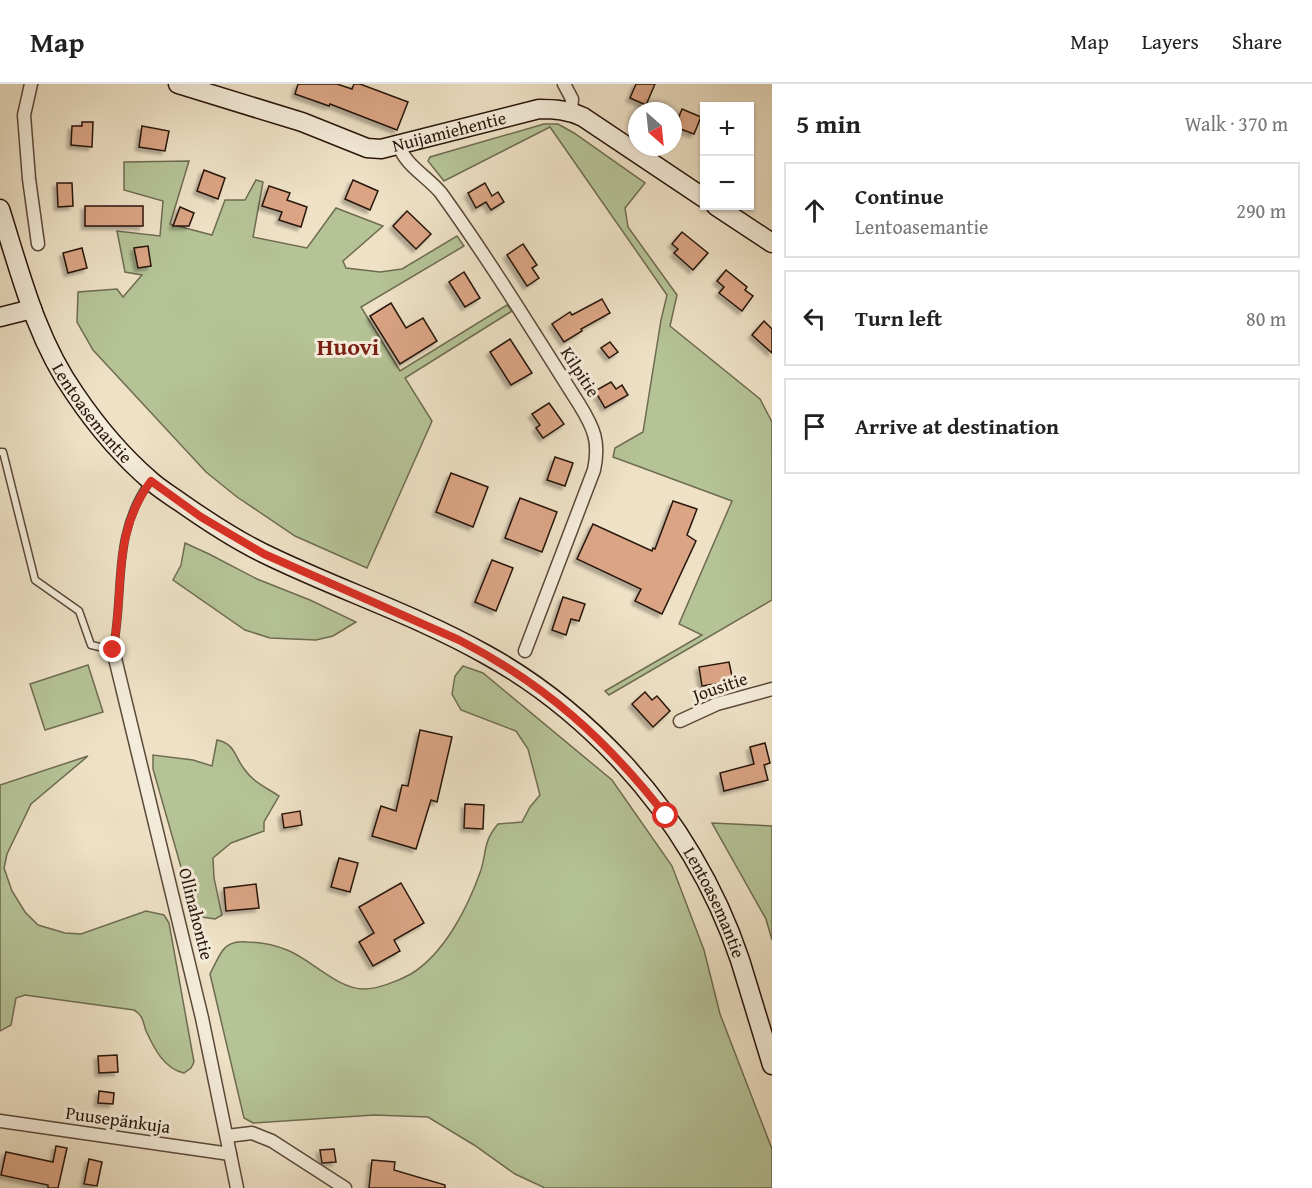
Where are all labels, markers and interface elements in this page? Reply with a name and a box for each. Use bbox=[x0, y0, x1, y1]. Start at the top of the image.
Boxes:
text: Map bbox=[30, 21, 84, 62]
text: Map bbox=[1070, 26, 1109, 57]
text: Layers bbox=[1142, 26, 1199, 57]
text: Share bbox=[1232, 26, 1282, 57]
north arrow bbox=[628, 102, 682, 156]
map controls bbox=[700, 102, 754, 210]
button: + bbox=[700, 102, 754, 156]
street label: Nuijamiehentie bbox=[389, 104, 509, 159]
text: 5 min bbox=[796, 104, 861, 143]
text: Walk · 370 m bbox=[1185, 109, 1288, 138]
button: − bbox=[700, 156, 754, 210]
text: Continue bbox=[855, 180, 944, 212]
icon: ahead bbox=[798, 194, 831, 227]
text: 290 m bbox=[1236, 196, 1286, 225]
text: Lentoasemantie bbox=[855, 212, 989, 241]
icon: left bbox=[798, 302, 831, 335]
text: Turn left bbox=[855, 302, 942, 334]
text: 80 m bbox=[1246, 304, 1286, 333]
district label: Huovi bbox=[317, 329, 379, 364]
street label: Kilpitie bbox=[554, 341, 607, 402]
street label: Lentoasemantie bbox=[45, 358, 139, 469]
icon: arrive bbox=[798, 410, 831, 443]
text: Arrive at destination bbox=[855, 410, 1059, 442]
route end bbox=[99, 636, 125, 662]
street label: Jousitie bbox=[687, 665, 751, 709]
route start bbox=[652, 802, 678, 828]
street label: Lentoasemantie bbox=[677, 841, 752, 962]
street label: Ollinahontie bbox=[172, 865, 221, 963]
street label: Puusepänkuja bbox=[64, 1099, 173, 1140]

